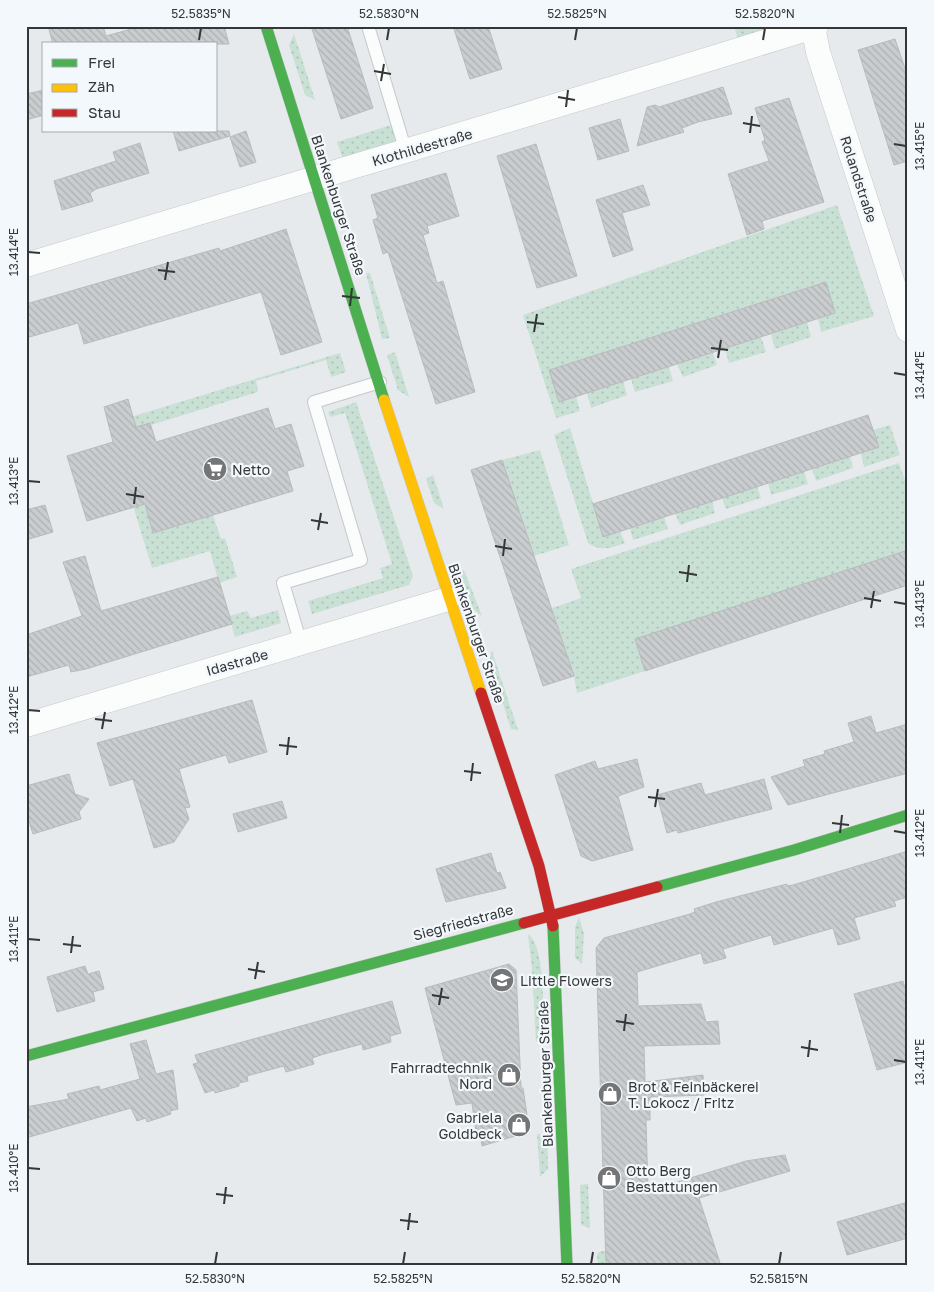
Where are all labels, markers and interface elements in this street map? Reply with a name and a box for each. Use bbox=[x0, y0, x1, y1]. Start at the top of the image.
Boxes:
text: 52.5835°N bbox=[171, 6, 231, 21]
text: 52.5830°N bbox=[359, 6, 419, 21]
text: 52.5825°N bbox=[547, 6, 607, 21]
text: 52.5820°N bbox=[735, 6, 795, 21]
legend bbox=[42, 42, 218, 132]
text: Frei bbox=[88, 53, 115, 71]
text: Zäh bbox=[88, 77, 115, 95]
text: Stau bbox=[88, 103, 121, 121]
text: 13.415°E bbox=[912, 122, 927, 170]
street label: Klothildestraße bbox=[370, 125, 474, 169]
street label: Blankenburger Straße bbox=[308, 133, 370, 277]
street label: Rolandstraße bbox=[837, 134, 881, 224]
text: 13.414°E bbox=[6, 228, 21, 276]
text: 13.414°E bbox=[912, 351, 927, 399]
supermarket icon: Netto bbox=[202, 456, 228, 482]
text: 13.413°E bbox=[6, 457, 21, 505]
place label: Netto bbox=[232, 461, 270, 478]
street label: Blankenburger Straße bbox=[445, 561, 509, 705]
text: 13.413°E bbox=[912, 580, 927, 628]
street label: Idastraße bbox=[204, 645, 270, 679]
text: 13.412°E bbox=[6, 686, 21, 734]
text: 13.412°E bbox=[912, 809, 927, 857]
street label: Siegfriedstraße bbox=[411, 900, 515, 944]
text: 13.411°E bbox=[6, 916, 21, 962]
school or university icon: Little Flowers bbox=[489, 967, 515, 993]
place label: Little Flowers bbox=[520, 972, 612, 989]
street label: Blankenburger Straße bbox=[534, 1000, 556, 1148]
text: 13.411°E bbox=[912, 1039, 927, 1085]
place label: Fahrradtechnik Nord bbox=[390, 1059, 492, 1092]
shop icon: Fahrradtechnik Nord bbox=[496, 1062, 522, 1088]
place label: Brot & Feinbäckerei T. Lokocz / Fritz bbox=[628, 1078, 759, 1111]
shop icon: Brot & Feinbäckerei T. Lokocz / Fritz bbox=[597, 1081, 623, 1107]
place label: Gabriela Goldbeck bbox=[439, 1109, 502, 1142]
shop icon: Gabriela Goldbeck bbox=[506, 1112, 532, 1138]
text: 13.410°E bbox=[6, 1143, 21, 1193]
place label: Otto Berg Bestattungen bbox=[626, 1162, 718, 1195]
shop icon: Otto Berg Bestattungen bbox=[596, 1165, 622, 1191]
text: 52.5830°N bbox=[185, 1271, 245, 1286]
text: 52.5825°N bbox=[373, 1271, 433, 1286]
text: 52.5820°N bbox=[561, 1271, 621, 1286]
text: 52.5815°N bbox=[750, 1271, 808, 1286]

